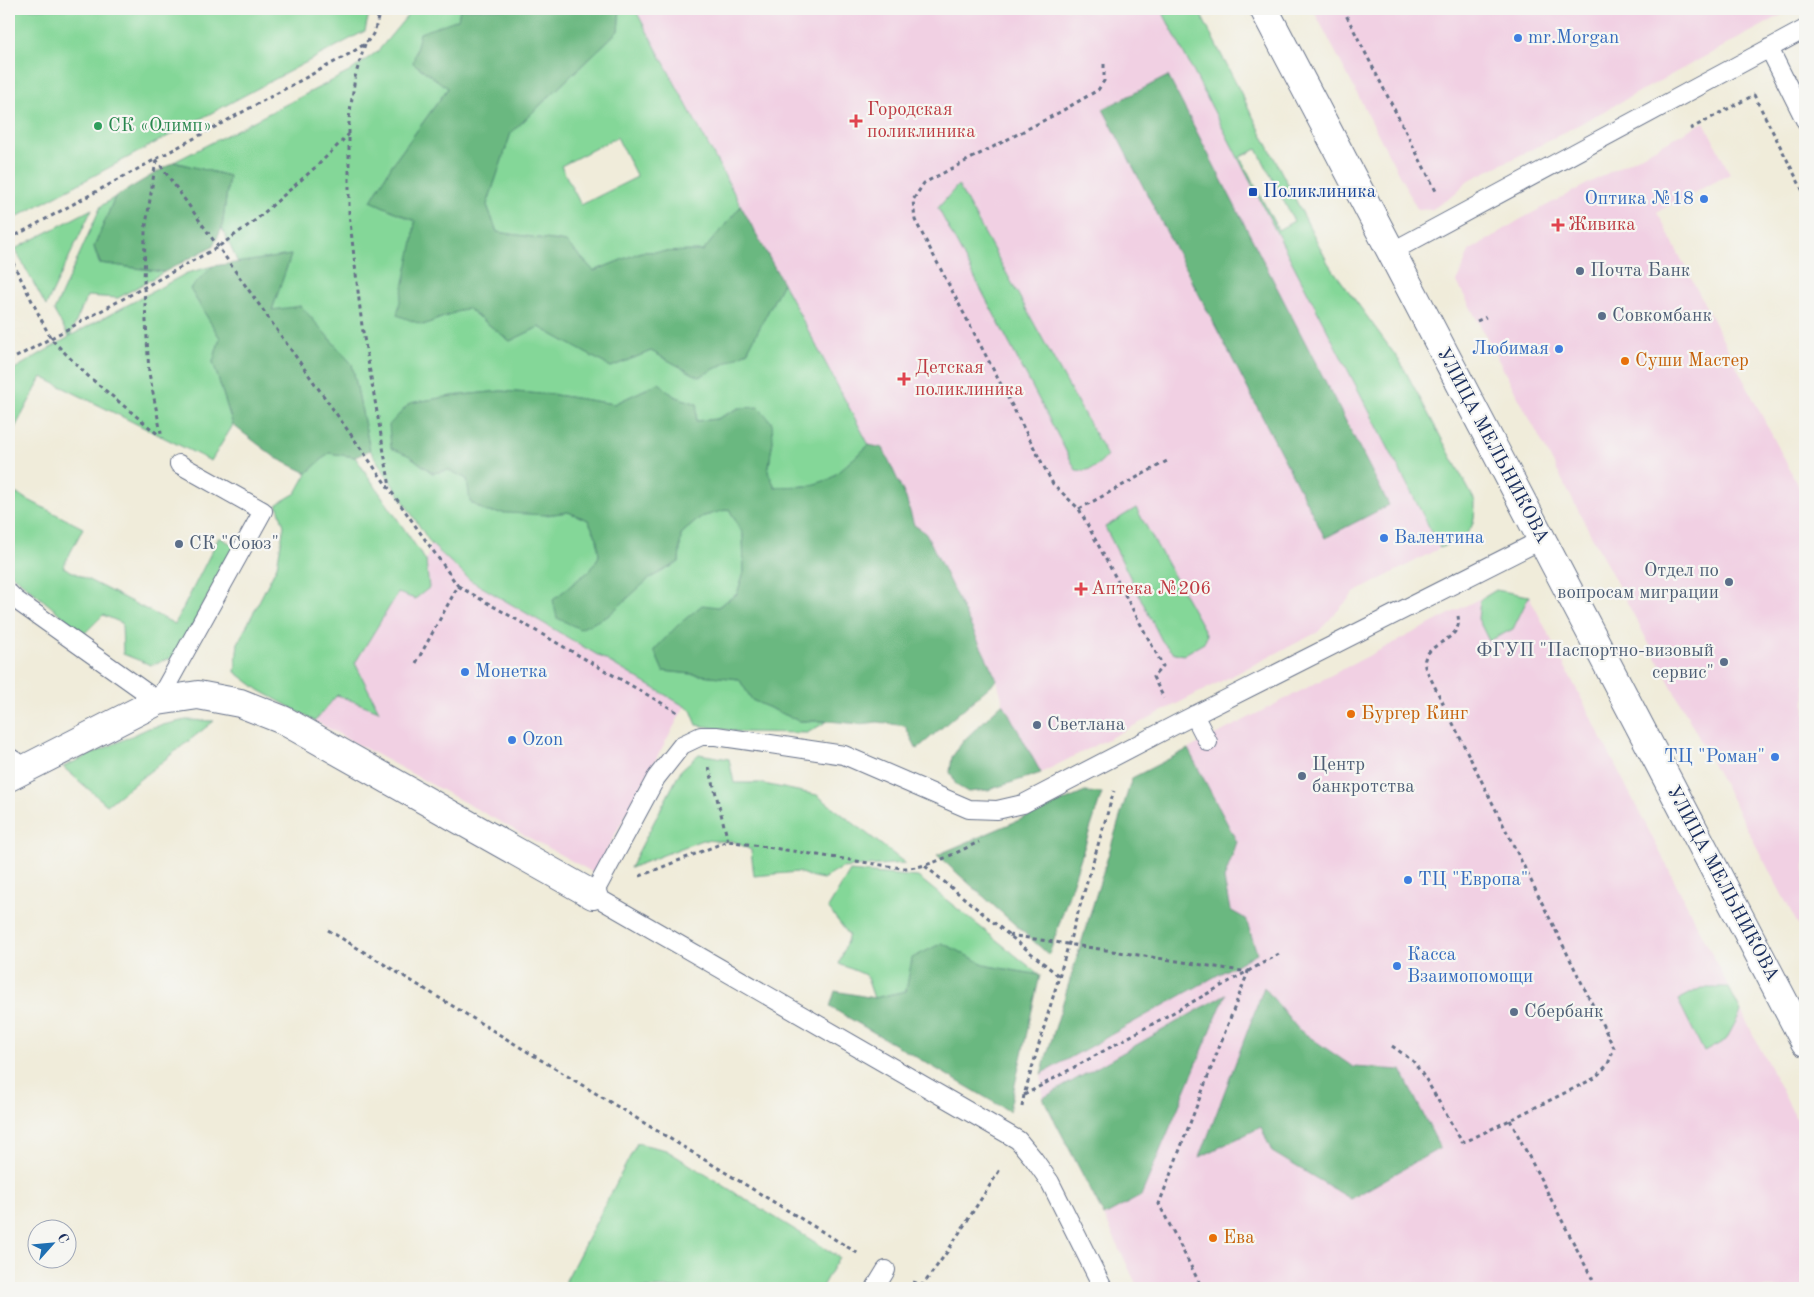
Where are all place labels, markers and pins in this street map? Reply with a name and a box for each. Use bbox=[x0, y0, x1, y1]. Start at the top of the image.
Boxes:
place label: mr.Morgan bbox=[1528, 29, 1619, 48]
marker: mr.Morgan bbox=[1512, 32, 1524, 44]
place label: Городская поликлиника bbox=[867, 101, 976, 142]
marker: Городская поликлиника bbox=[849, 114, 863, 128]
place label: СК «Олимп» bbox=[108, 117, 212, 136]
marker: СК «Олимп» bbox=[92, 120, 104, 132]
place label: Поликлиника bbox=[1263, 183, 1377, 202]
marker: Поликлиника bbox=[1247, 186, 1259, 198]
place label: Оптика №18 bbox=[1585, 190, 1694, 209]
marker: Оптика №18 bbox=[1698, 193, 1710, 205]
place label: Живика bbox=[1568, 216, 1636, 235]
marker: Живика bbox=[1552, 219, 1564, 231]
place label: Почта Банк bbox=[1590, 262, 1691, 281]
marker: Почта Банк bbox=[1574, 265, 1586, 277]
place label: Совкомбанк bbox=[1612, 307, 1712, 326]
marker: Совкомбанк bbox=[1596, 310, 1608, 322]
place label: Любимая bbox=[1472, 340, 1549, 359]
marker: Любимая bbox=[1553, 343, 1565, 355]
place label: Суши Мастер bbox=[1635, 352, 1749, 371]
marker: Суши Мастер bbox=[1619, 355, 1631, 367]
place label: Детская поликлиника bbox=[915, 359, 1024, 400]
marker: Детская поликлиника bbox=[897, 372, 911, 386]
place label: Валентина bbox=[1394, 529, 1485, 548]
marker: Валентина bbox=[1378, 532, 1390, 544]
place label: СК "Союз" bbox=[189, 535, 279, 554]
marker: СК "Союз" bbox=[173, 538, 185, 550]
place label: Отдел по вопросам миграции bbox=[1557, 562, 1719, 603]
marker: Отдел по вопросам миграции bbox=[1723, 576, 1735, 588]
place label: Аптека №206 bbox=[1091, 580, 1211, 599]
marker: Аптека №206 bbox=[1075, 583, 1087, 595]
place label: ФГУП "Паспортно-визовый сервис" bbox=[1476, 642, 1714, 683]
marker: ФГУП "Паспортно-визовый сервис" bbox=[1718, 656, 1730, 668]
place label: Монетка bbox=[475, 663, 548, 682]
marker: Монетка bbox=[459, 666, 471, 678]
place label: Бургер Кинг bbox=[1361, 705, 1468, 724]
marker: Бургер Кинг bbox=[1345, 708, 1357, 720]
place label: Светлана bbox=[1047, 716, 1126, 735]
marker: Светлана bbox=[1031, 719, 1043, 731]
place label: Ozon bbox=[522, 731, 563, 750]
marker: Ozon bbox=[506, 734, 518, 746]
place label: ТЦ "Роман" bbox=[1664, 748, 1765, 767]
marker: ТЦ "Роман" bbox=[1769, 751, 1781, 763]
place label: Центр банкротства bbox=[1312, 756, 1415, 797]
marker: Центр банкротства bbox=[1296, 770, 1308, 782]
place label: ТЦ "Европа" bbox=[1418, 871, 1528, 890]
marker: ТЦ "Европа" bbox=[1402, 874, 1414, 886]
place label: Касса Взаимопомощи bbox=[1407, 946, 1533, 987]
marker: Касса Взаимопомощи bbox=[1391, 960, 1403, 972]
place label: Сбербанк bbox=[1524, 1003, 1604, 1022]
marker: Сбербанк bbox=[1508, 1006, 1520, 1018]
place label: Ева bbox=[1223, 1229, 1255, 1248]
marker: Ева bbox=[1207, 1232, 1219, 1244]

